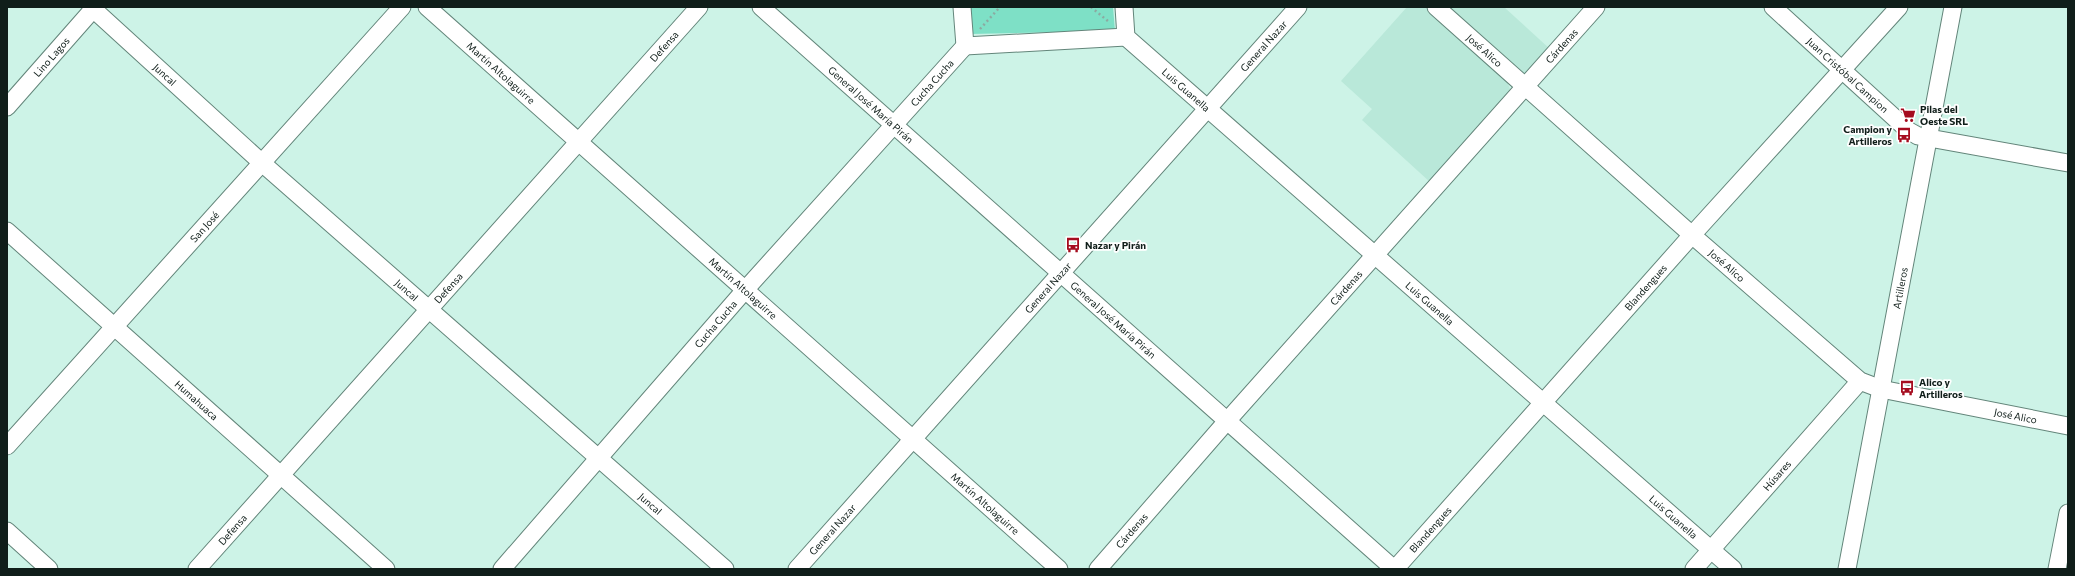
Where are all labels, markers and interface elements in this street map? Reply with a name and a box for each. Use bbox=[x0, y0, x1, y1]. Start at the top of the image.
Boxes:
street label: General Nazar bbox=[1238, 18, 1289, 74]
street label: Cárdenas bbox=[1543, 26, 1580, 66]
street label: Defensa bbox=[647, 28, 681, 64]
street label: José Alico bbox=[1464, 31, 1505, 69]
street label: Lino Lagos bbox=[31, 34, 72, 79]
street label: Juan Cristóbal Campion bbox=[1804, 35, 1891, 115]
street label: Martín Altolaguirre bbox=[464, 39, 537, 106]
street label: Cucha Cucha bbox=[908, 57, 956, 109]
street label: Juncal bbox=[151, 61, 179, 88]
street label: General José María Pirán bbox=[826, 64, 916, 146]
street label: Luis Guanella bbox=[1160, 65, 1213, 114]
place label: Pilas del Oeste SRL bbox=[1920, 103, 1968, 127]
supermarket icon: Pilas del Oeste SRL bbox=[1899, 106, 1917, 124]
place label: Campion y Artilleros bbox=[1843, 123, 1893, 147]
bus stop icon: Campion y Artilleros bbox=[1895, 126, 1913, 144]
street label: San José bbox=[187, 209, 221, 245]
bus stop icon: Nazar y Pirán bbox=[1064, 236, 1082, 254]
place label: Nazar y Pirán bbox=[1085, 239, 1146, 251]
street label: José Alico bbox=[1706, 246, 1747, 284]
street label: Martín Altolaguirre bbox=[707, 255, 780, 321]
street label: General Nazar bbox=[1022, 260, 1074, 316]
street label: Blandengues bbox=[1622, 261, 1669, 313]
street label: Artilleros bbox=[1890, 266, 1910, 310]
street label: Cárdenas bbox=[1327, 267, 1365, 307]
street label: Defensa bbox=[431, 270, 465, 306]
street label: Juncal bbox=[393, 277, 421, 303]
street label: General José María Pirán bbox=[1068, 279, 1158, 361]
street label: Luis Guanella bbox=[1403, 279, 1456, 327]
street label: Cucha Cucha bbox=[692, 298, 739, 350]
place label: Alico y Artilleros bbox=[1919, 376, 1963, 400]
street label: Humahuaca bbox=[172, 378, 221, 422]
bus stop icon: Alico y Artilleros bbox=[1898, 379, 1916, 397]
street label: José Alico bbox=[1993, 406, 2038, 426]
street label: Húsares bbox=[1760, 457, 1794, 493]
street label: Martín Altolaguirre bbox=[949, 470, 1022, 537]
street label: Juncal bbox=[636, 490, 664, 517]
street label: Luis Guanella bbox=[1647, 493, 1700, 541]
street label: General Nazar bbox=[806, 501, 858, 557]
street label: Blandengues bbox=[1407, 504, 1454, 555]
street label: Cárdenas bbox=[1113, 510, 1150, 551]
street label: Defensa bbox=[215, 512, 249, 547]

